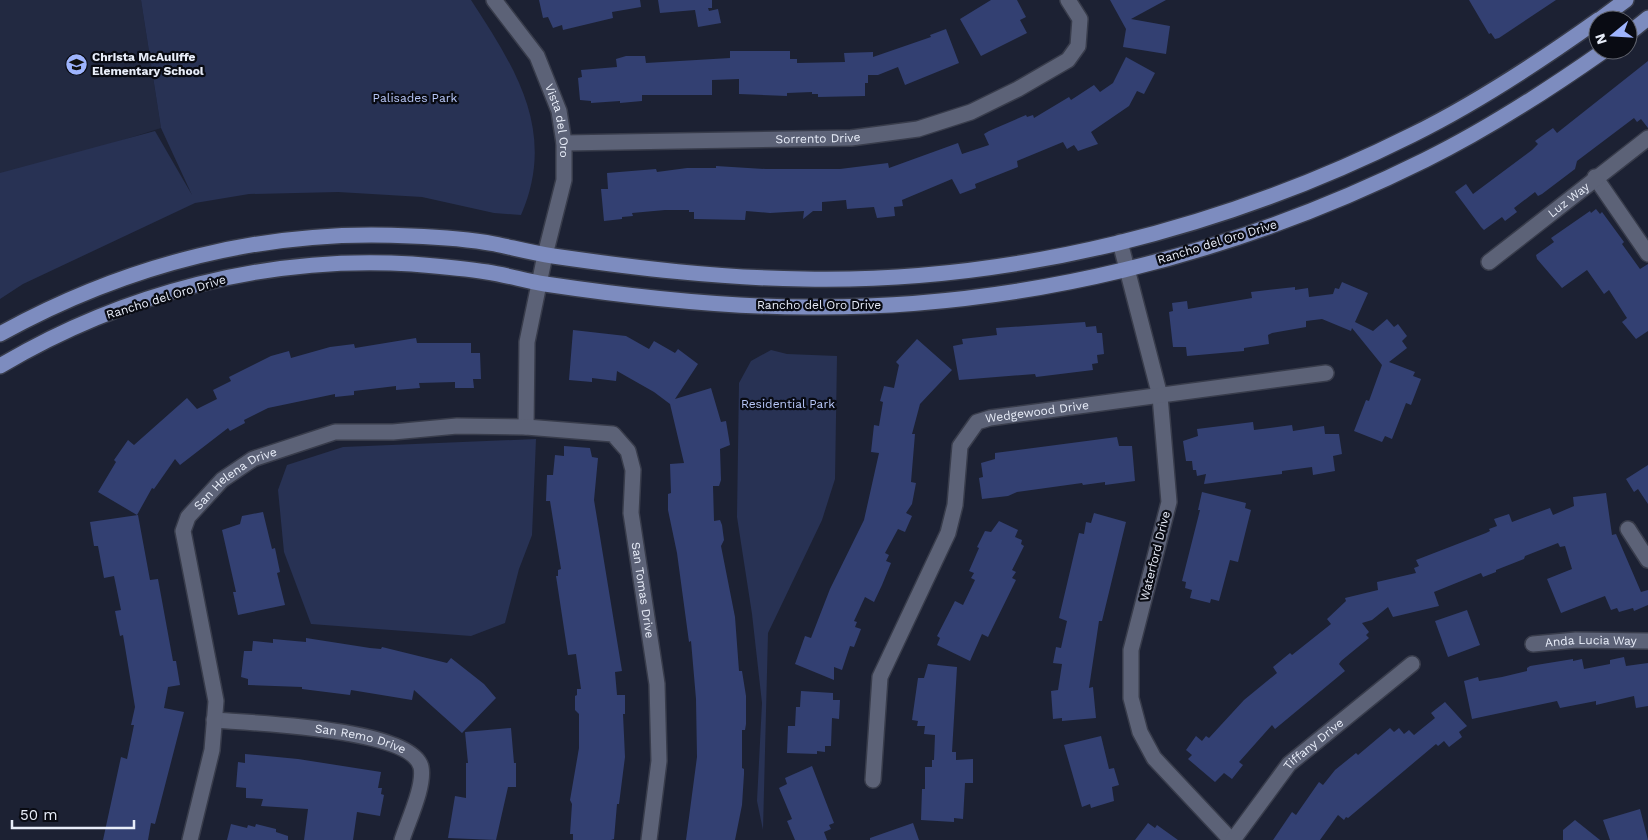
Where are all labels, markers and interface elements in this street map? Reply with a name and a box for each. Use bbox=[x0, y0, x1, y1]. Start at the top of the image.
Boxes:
north arrow bbox=[1588, 10, 1638, 60]
text: N bbox=[1591, 32, 1610, 46]
place label: Christa McAuliffe Elementary School bbox=[92, 50, 204, 78]
school or university icon: Christa McAuliffe Elementary School bbox=[64, 52, 88, 76]
street label: Vista del Oro bbox=[542, 82, 571, 158]
park label: Palisades Park bbox=[373, 91, 458, 105]
street label: Sorrento Drive bbox=[775, 130, 861, 146]
street label: Luz Way bbox=[1545, 179, 1593, 220]
street label: Rancho del Oro Drive bbox=[1156, 217, 1278, 267]
street label: Rancho del Oro Drive bbox=[105, 272, 227, 322]
street label: Rancho del Oro Drive bbox=[757, 298, 881, 312]
park label: Residential Park bbox=[741, 397, 835, 411]
street label: Wedgewood Drive bbox=[984, 398, 1090, 426]
street label: San Helena Drive bbox=[191, 445, 279, 513]
street label: Waterford Drive bbox=[1137, 509, 1173, 603]
street label: San Tomas Drive bbox=[629, 541, 657, 640]
street label: Anda Lucia Way bbox=[1544, 633, 1638, 650]
street label: Tiffany Drive bbox=[1280, 715, 1346, 772]
street label: San Remo Drive bbox=[314, 721, 408, 757]
scale bar bbox=[12, 798, 135, 830]
text: 50 m bbox=[20, 806, 57, 824]

